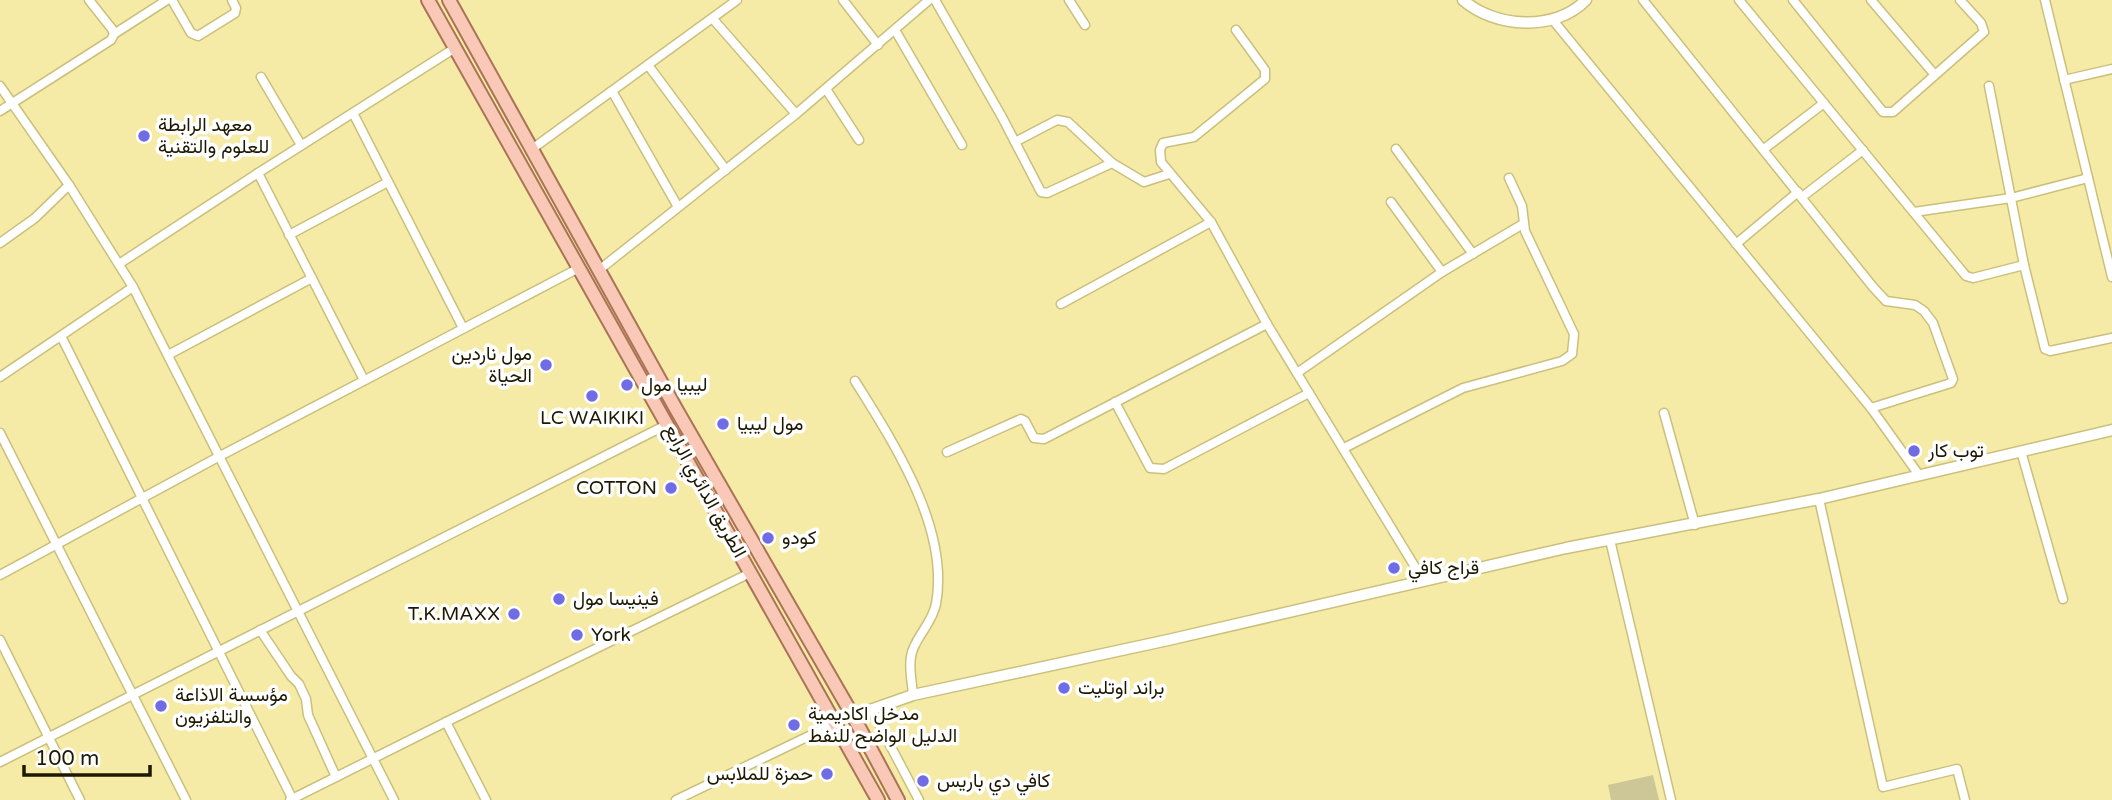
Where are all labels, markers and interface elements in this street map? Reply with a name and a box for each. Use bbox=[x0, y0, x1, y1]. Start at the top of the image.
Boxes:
place label: معهد الرابطة للعلوم والتقنية bbox=[158, 114, 269, 159]
marker: معهد الرابطة للعلوم والتقنية bbox=[136, 128, 152, 144]
place label: مول ناردين الحياة bbox=[452, 343, 532, 387]
marker: مول ناردين الحياة bbox=[538, 357, 554, 373]
place label: ليبيا مول bbox=[641, 374, 708, 396]
marker: ليبيا مول bbox=[619, 377, 635, 393]
marker: LC WAIKIKI bbox=[584, 388, 600, 404]
place label: LC WAIKIKI bbox=[540, 407, 644, 429]
place label: مول ليبيا bbox=[737, 413, 804, 435]
marker: مول ليبيا bbox=[715, 416, 731, 432]
street label: الطريق الدائري الرابع bbox=[656, 421, 751, 563]
place label: توب كار bbox=[1927, 440, 1984, 462]
marker: توب كار bbox=[1906, 443, 1922, 459]
place label: COTTON bbox=[576, 477, 657, 499]
marker: COTTON bbox=[663, 480, 679, 496]
place label: كودو bbox=[782, 527, 816, 549]
marker: كودو bbox=[760, 530, 776, 546]
place label: قراج كافي bbox=[1408, 557, 1479, 583]
marker: قراج كافي bbox=[1386, 560, 1402, 576]
place label: فينيسا مول bbox=[573, 588, 659, 610]
marker: فينيسا مول bbox=[551, 591, 567, 607]
place label: T.K.MAXX bbox=[408, 603, 500, 625]
marker: T.K.MAXX bbox=[506, 606, 522, 622]
place label: York bbox=[591, 624, 631, 646]
marker: York bbox=[569, 627, 585, 643]
place label: براند اوتليت bbox=[1078, 677, 1164, 699]
marker: براند اوتليت bbox=[1056, 680, 1072, 696]
place label: مؤسسة الاذاعة والتلفزيون bbox=[175, 684, 288, 728]
marker: مؤسسة الاذاعة والتلفزيون bbox=[153, 698, 169, 714]
place label: مدخل اكاديمية الدليل الواضح للنفط bbox=[808, 703, 957, 749]
marker: مدخل اكاديمية الدليل الواضح للنفط bbox=[786, 717, 802, 733]
scale bar bbox=[24, 734, 150, 778]
text: 100 m bbox=[35, 746, 99, 771]
place label: حمزة للملابس bbox=[707, 763, 813, 785]
marker: حمزة للملابس bbox=[819, 766, 835, 782]
place label: كافي دي باريس bbox=[937, 770, 1050, 796]
marker: كافي دي باريس bbox=[915, 773, 931, 789]

